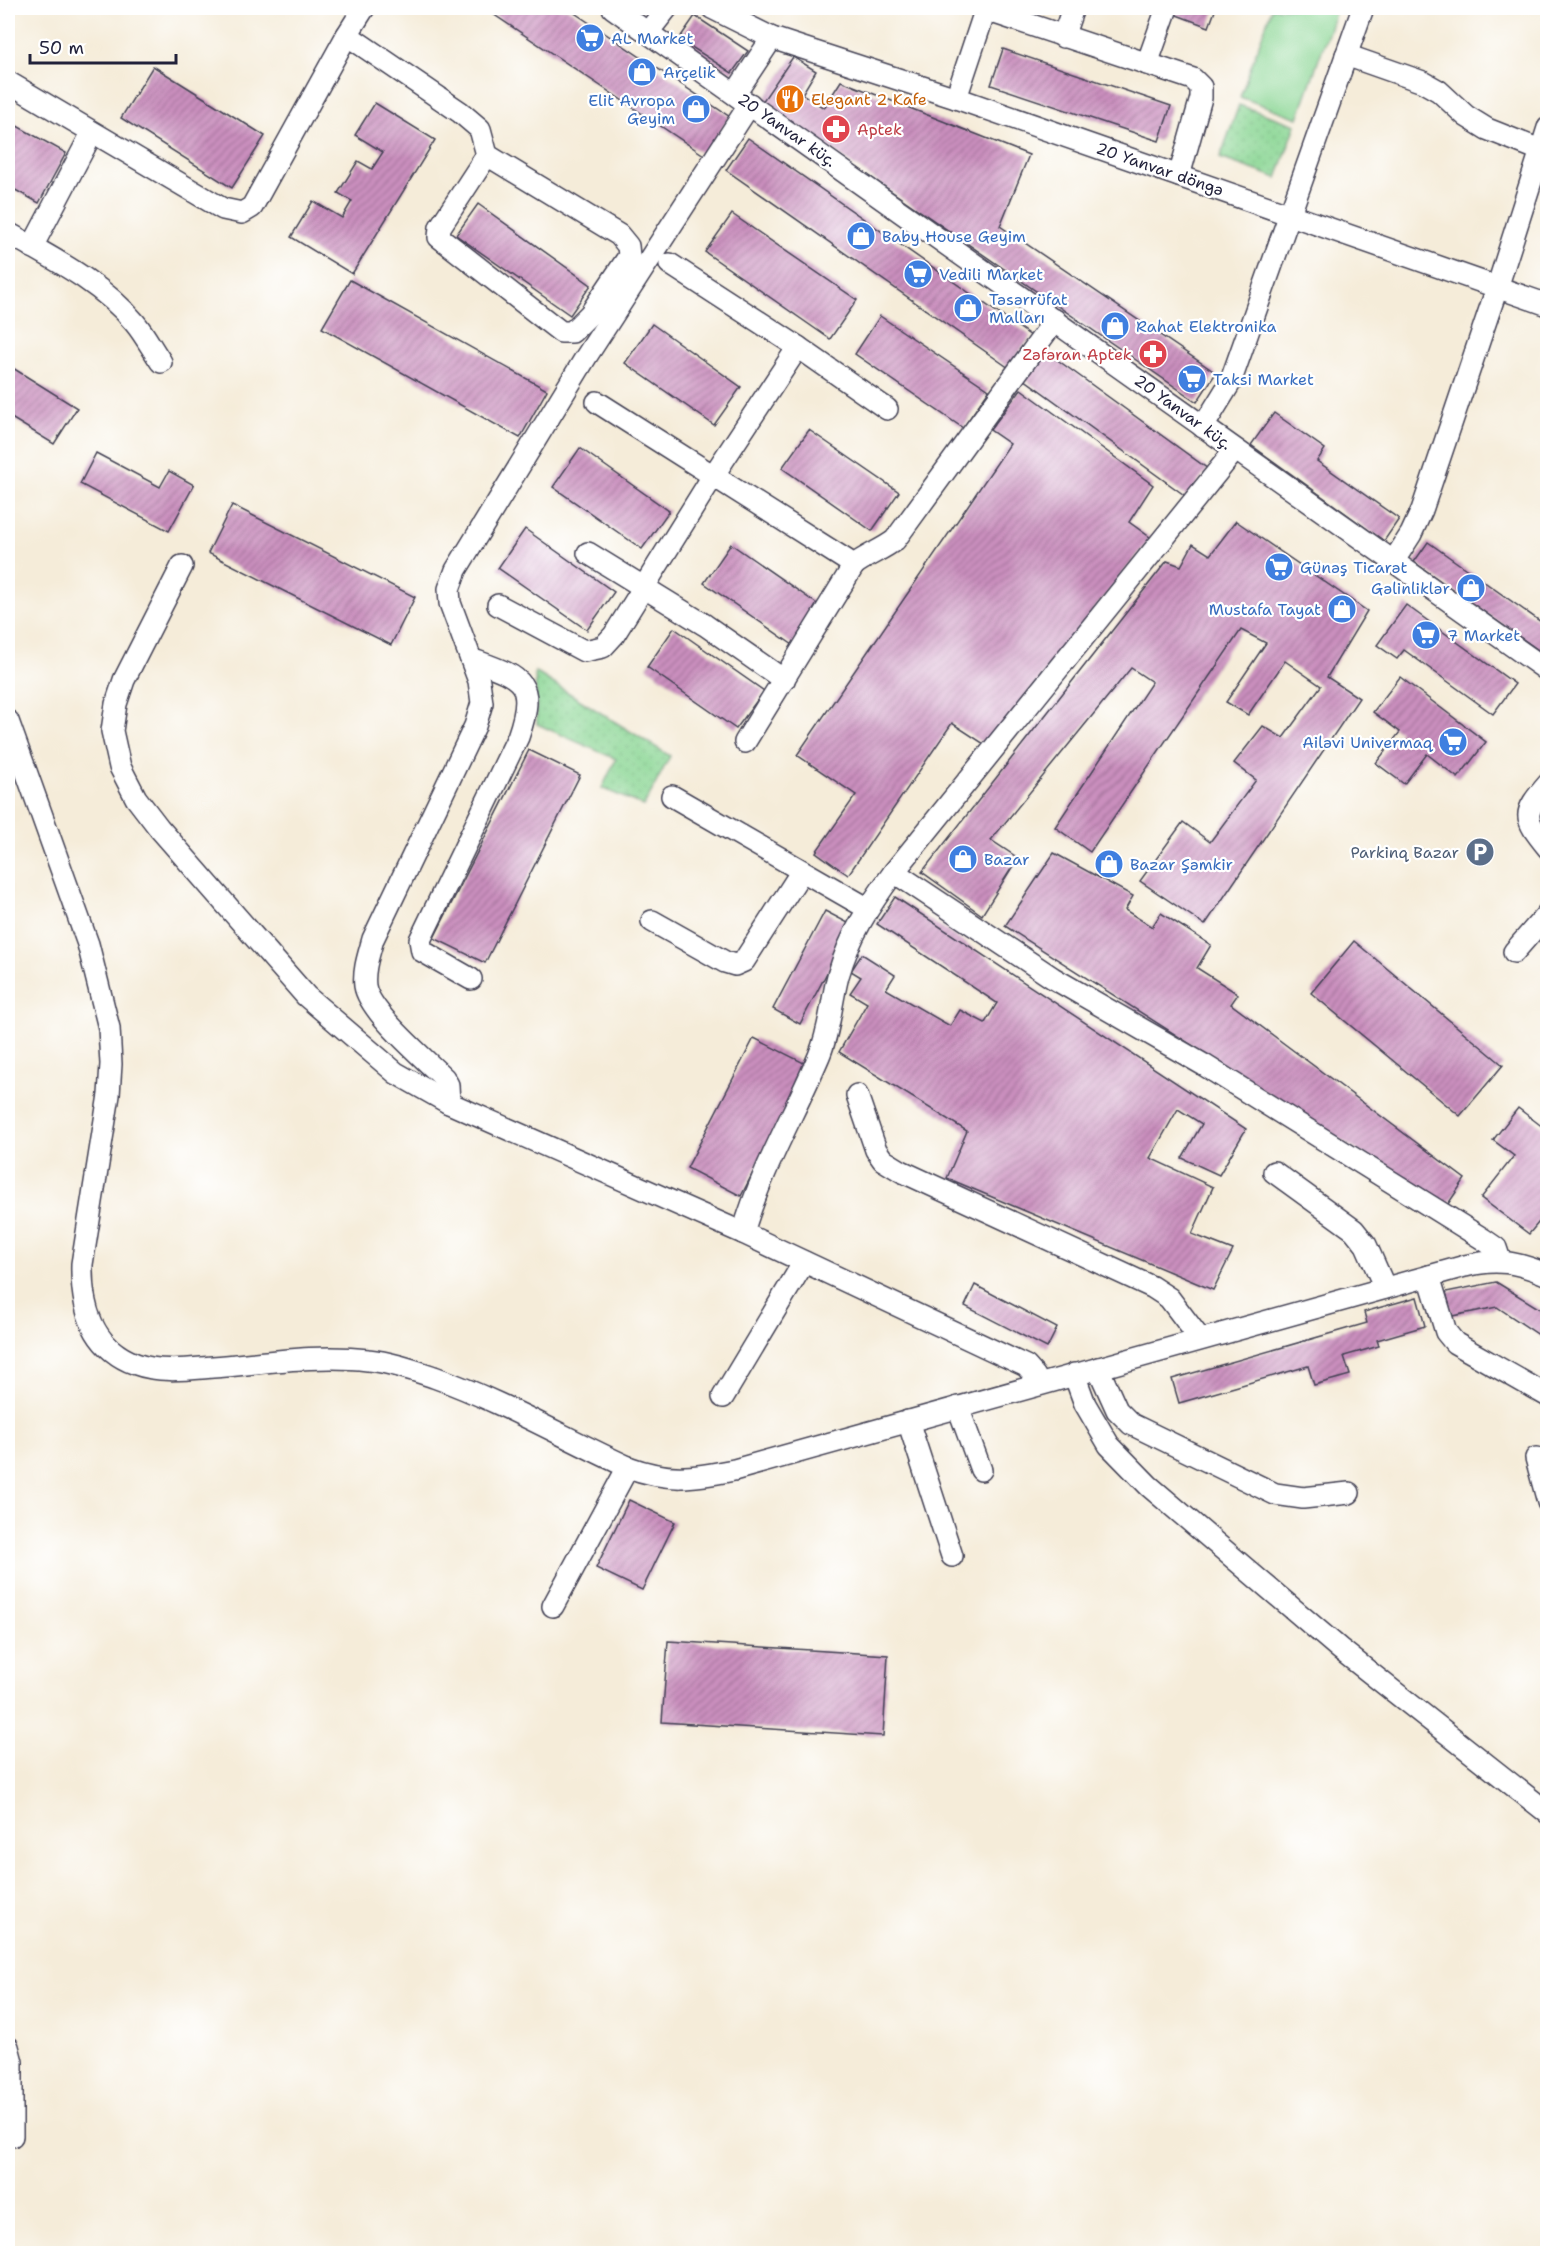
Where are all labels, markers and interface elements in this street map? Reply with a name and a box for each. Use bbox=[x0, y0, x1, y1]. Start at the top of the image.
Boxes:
supermarket icon: AL Market bbox=[574, 22, 606, 54]
scale bar bbox=[30, 27, 176, 65]
place label: AL Market bbox=[611, 28, 693, 49]
text: 50 m bbox=[39, 36, 84, 60]
shop icon: Arçelik bbox=[626, 56, 658, 88]
place label: Arçelik bbox=[663, 62, 716, 83]
restaurant icon: Elegant 2 Kafe bbox=[774, 83, 806, 115]
street label: 20 Yanvar küç. bbox=[734, 88, 840, 172]
place label: Elegant 2 Kafe bbox=[811, 89, 927, 110]
place label: Elit Avropa Geyim bbox=[588, 90, 675, 129]
shop icon: Elit Avropa Geyim bbox=[680, 93, 712, 125]
pharmacy icon: Aptek bbox=[820, 113, 852, 145]
place label: Aptek bbox=[857, 119, 902, 140]
street label: 20 Yanvar döngə bbox=[1093, 137, 1227, 201]
shop icon: Baby House Geyim bbox=[845, 220, 877, 252]
place label: Baby House Geyim bbox=[882, 226, 1026, 247]
supermarket icon: Vedili Market bbox=[902, 258, 934, 290]
place label: Vedili Market bbox=[939, 264, 1043, 285]
place label: Təsərrüfat Malları bbox=[989, 289, 1068, 328]
shop icon: Təsərrüfat Malları bbox=[952, 292, 984, 324]
shop icon: Rahat Elektronika bbox=[1099, 310, 1131, 342]
place label: Rahat Elektronika bbox=[1136, 316, 1277, 337]
pharmacy icon: Zəfəran Aptek bbox=[1137, 338, 1169, 370]
place label: Zəfəran Aptek bbox=[1023, 344, 1132, 365]
supermarket icon: Taksi Market bbox=[1176, 363, 1208, 395]
place label: Taksi Market bbox=[1213, 369, 1314, 390]
street label: 20 Yanvar küç. bbox=[1130, 370, 1236, 454]
supermarket icon: Günəş Ticarət bbox=[1263, 551, 1295, 583]
place label: Günəş Ticarət bbox=[1300, 557, 1407, 578]
shop icon: Gəlinliklər bbox=[1455, 572, 1487, 604]
place label: Gəlinliklər bbox=[1371, 578, 1450, 599]
shop icon: Mustafa Tayat bbox=[1326, 593, 1358, 625]
place label: Mustafa Tayat bbox=[1209, 599, 1321, 620]
supermarket icon: 7 Market bbox=[1410, 619, 1442, 651]
place label: 7 Market bbox=[1447, 625, 1520, 646]
supermarket icon: Ailəvi Univermaq bbox=[1437, 726, 1469, 758]
place label: Ailəvi Univermaq bbox=[1302, 732, 1434, 753]
parking icon: Parkinq Bazar bbox=[1464, 836, 1496, 868]
place label: Parkinq Bazar bbox=[1351, 842, 1459, 863]
shop icon: Bazar bbox=[947, 843, 979, 875]
shop icon: Bazar Şəmkir bbox=[1093, 848, 1125, 880]
place label: Bazar bbox=[984, 849, 1030, 870]
place label: Bazar Şəmkir bbox=[1130, 854, 1233, 875]

